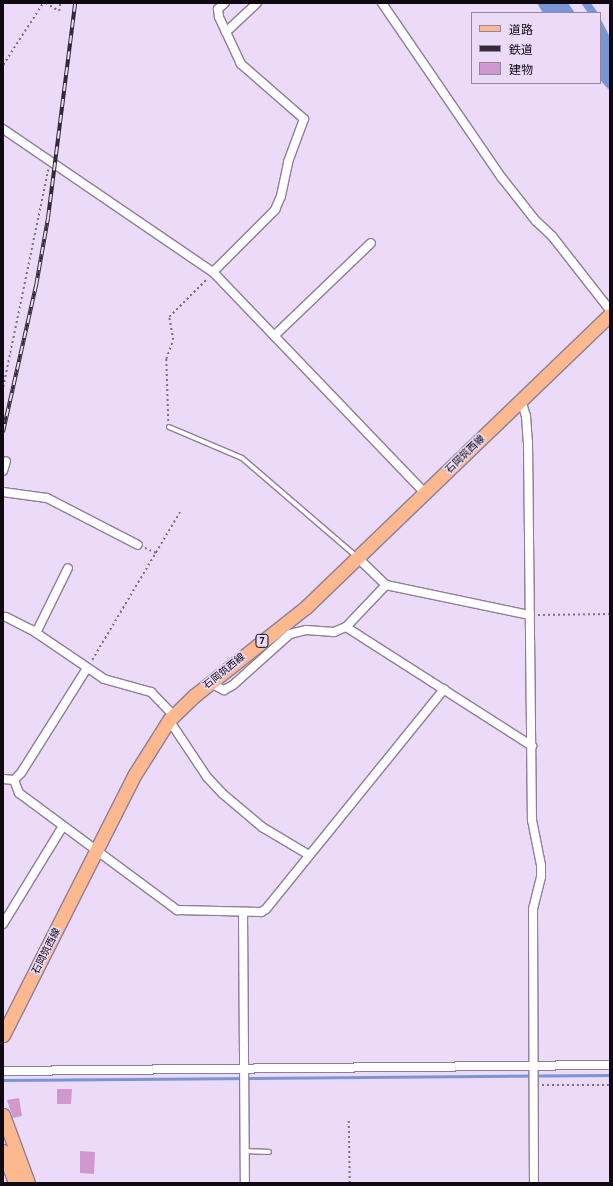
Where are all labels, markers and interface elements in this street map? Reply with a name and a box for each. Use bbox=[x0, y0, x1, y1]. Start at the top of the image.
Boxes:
legend bbox=[471, 12, 601, 84]
text: 道路 bbox=[509, 23, 533, 37]
text: 鉄道 bbox=[509, 43, 533, 57]
text: 建物 bbox=[509, 63, 533, 77]
street label: 石岡筑西線 bbox=[443, 432, 487, 476]
road number: 7 bbox=[255, 634, 269, 648]
street label: 石岡筑西線 bbox=[201, 651, 247, 691]
street label: 石岡筑西線 bbox=[29, 926, 63, 976]

